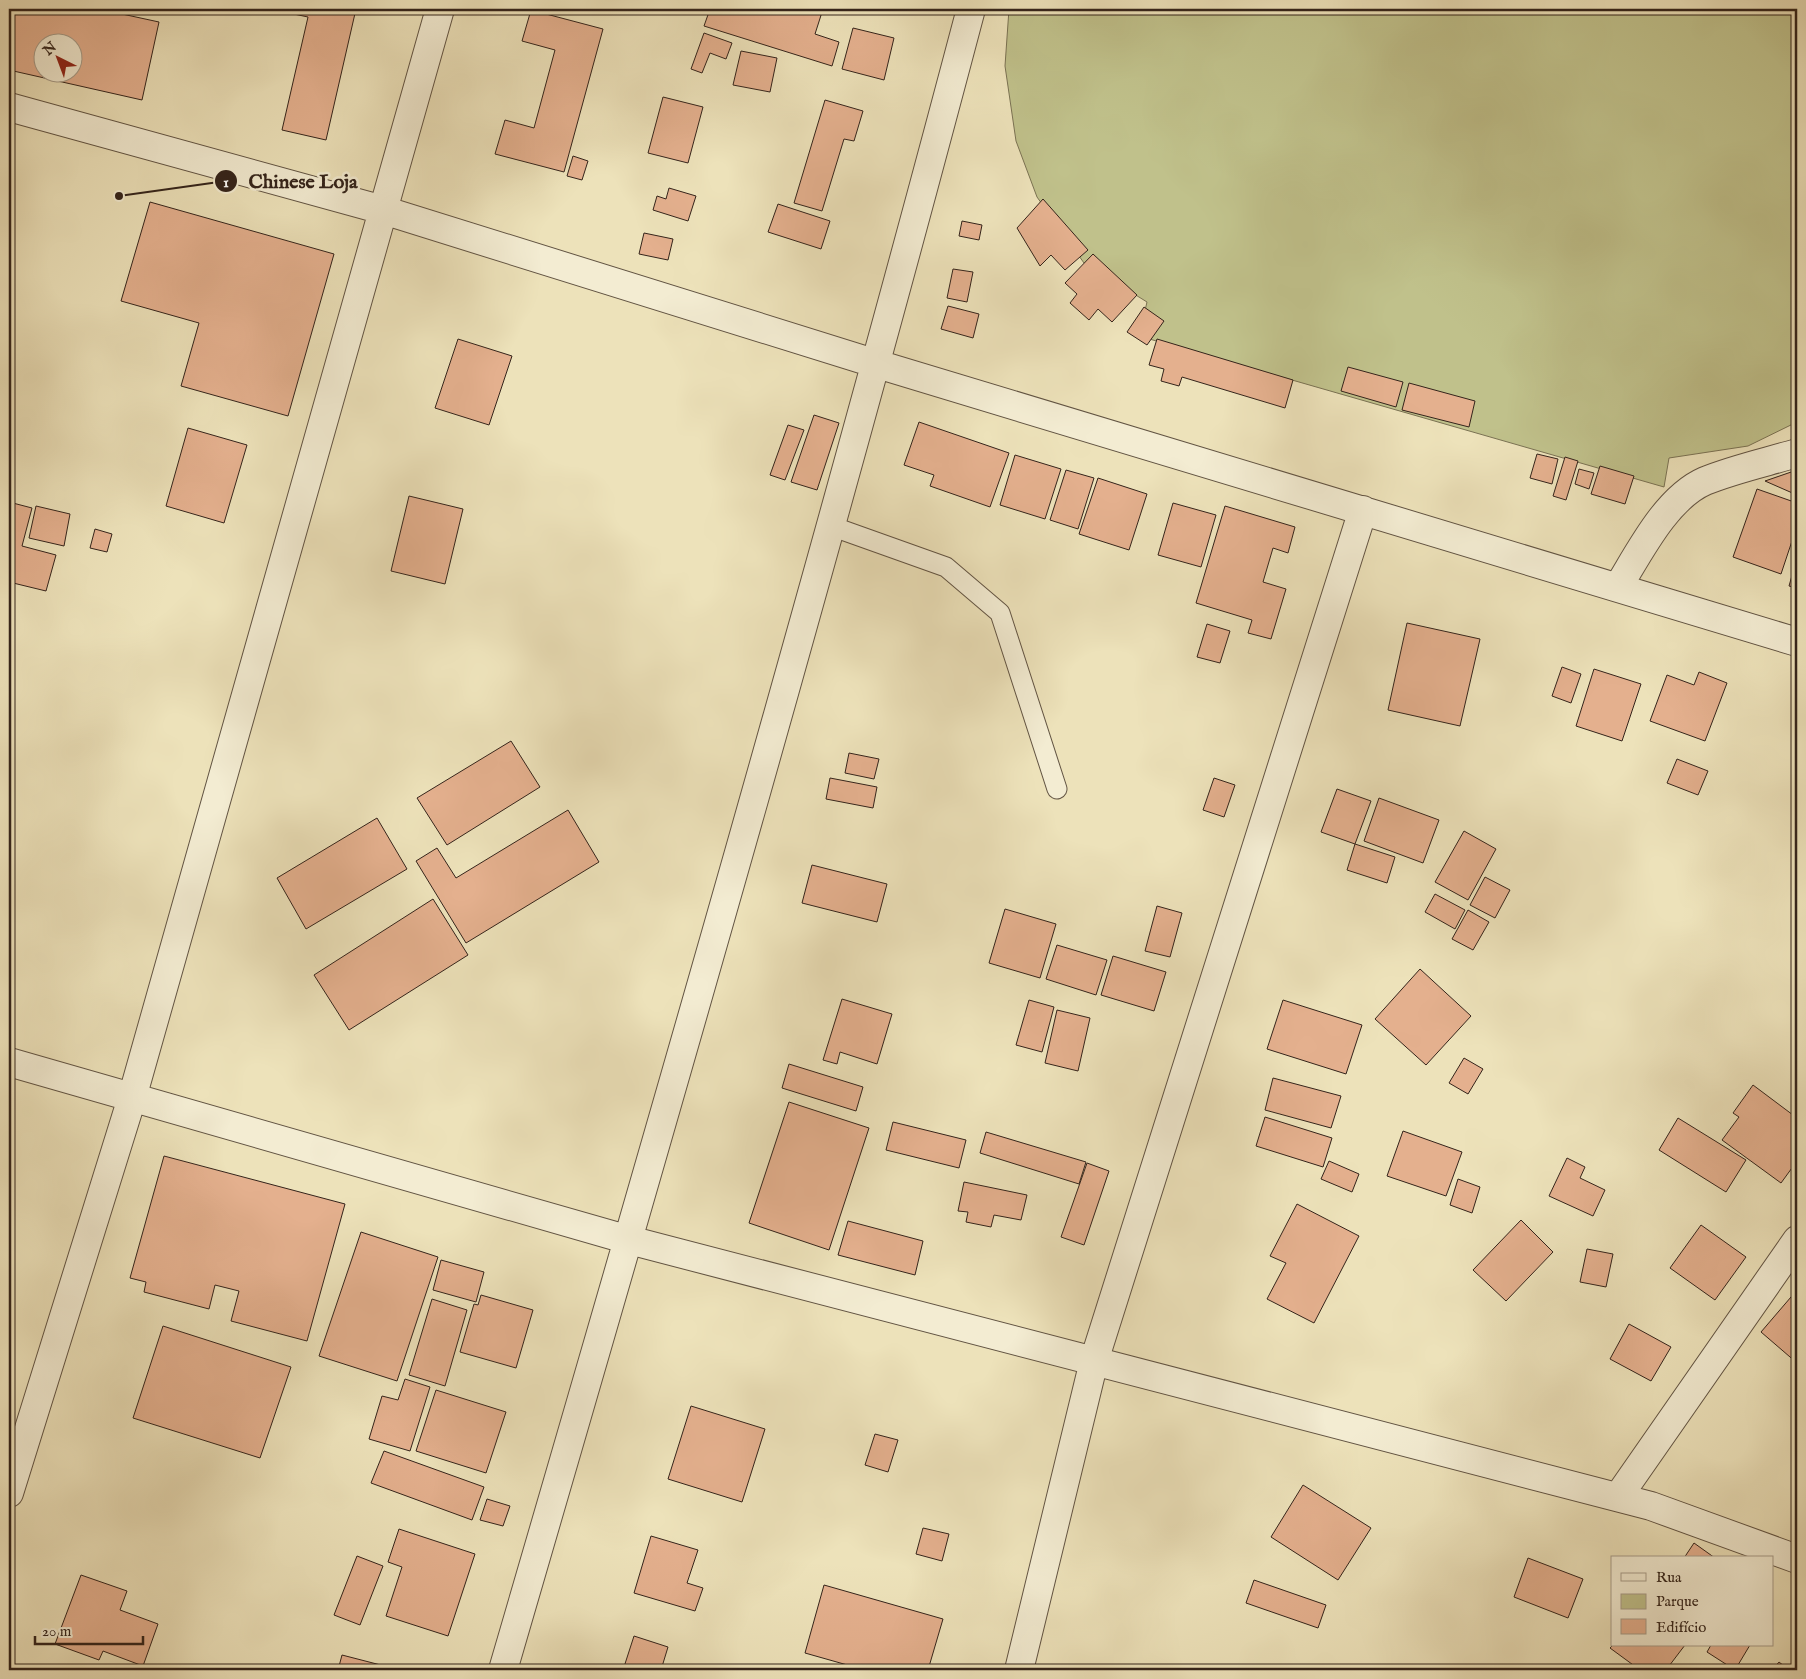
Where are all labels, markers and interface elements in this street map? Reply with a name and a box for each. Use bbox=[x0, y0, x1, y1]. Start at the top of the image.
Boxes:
north arrow bbox=[32, 32, 82, 82]
text: N bbox=[39, 38, 60, 60]
callout: Chinese Loja bbox=[213, 164, 367, 199]
text: Chinese Loja bbox=[248, 170, 358, 195]
text: 1 bbox=[223, 173, 229, 192]
legend bbox=[1611, 1556, 1774, 1646]
text: Rua bbox=[1656, 1568, 1682, 1587]
text: Parque bbox=[1656, 1592, 1699, 1611]
scale bar bbox=[35, 1614, 142, 1646]
text: Edifício bbox=[1656, 1618, 1706, 1637]
text: 20 m bbox=[42, 1622, 72, 1641]

